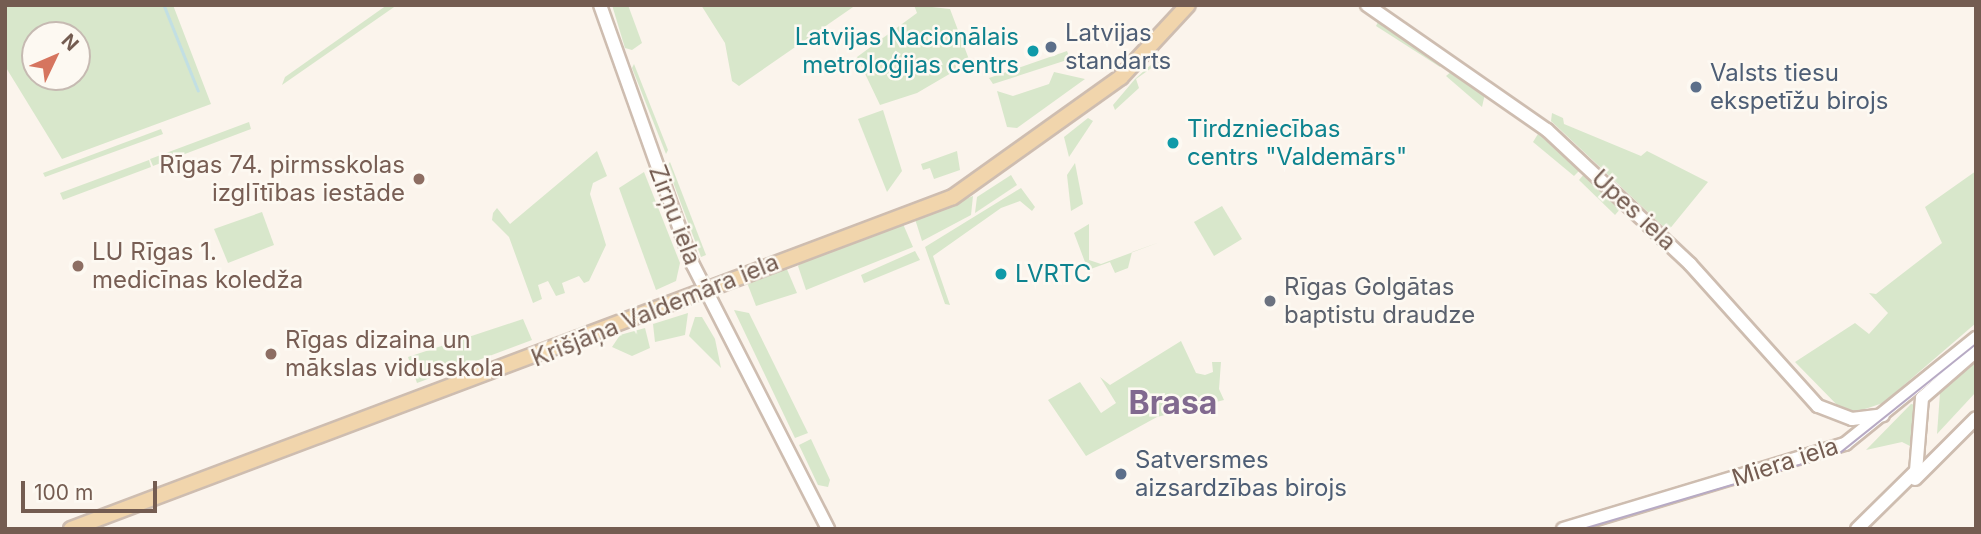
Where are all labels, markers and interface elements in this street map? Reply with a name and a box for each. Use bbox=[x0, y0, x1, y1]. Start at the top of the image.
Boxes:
place label: Latvijas standarts bbox=[1065, 19, 1171, 75]
north arrow bbox=[21, 21, 91, 91]
place label: Latvijas Nacionālais metroloģijas centrs bbox=[795, 23, 1019, 79]
text: N bbox=[57, 29, 83, 56]
marker: Latvijas standarts bbox=[1043, 39, 1059, 55]
marker: Latvijas Nacionālais metroloģijas centrs bbox=[1025, 43, 1041, 59]
place label: Valsts tiesu ekspetīžu birojs bbox=[1710, 59, 1888, 115]
marker: Valsts tiesu ekspetīžu birojs bbox=[1688, 79, 1704, 95]
place label: Tirdzniecības centrs "Valdemārs" bbox=[1187, 115, 1407, 171]
marker: Tirdzniecības centrs "Valdemārs" bbox=[1165, 135, 1181, 151]
place label: Rīgas 74. pirmsskolas izglītības iestāde bbox=[159, 151, 405, 207]
street label: Zirņu iela bbox=[643, 161, 707, 269]
street label: Upes iela bbox=[1586, 164, 1682, 256]
marker: Rīgas 74. pirmsskolas izglītības iestāde bbox=[411, 171, 427, 187]
place label: LU Rīgas 1. medicīnas koledža bbox=[92, 238, 303, 294]
street label: Krišjāņa Valdemāra iela bbox=[527, 247, 783, 373]
marker: LU Rīgas 1. medicīnas koledža bbox=[70, 258, 86, 274]
place label: LVRTC bbox=[1015, 260, 1091, 288]
marker: LVRTC bbox=[993, 266, 1009, 282]
place label: Rīgas Golgātas baptistu draudze bbox=[1284, 273, 1475, 329]
marker: Rīgas Golgātas baptistu draudze bbox=[1262, 293, 1278, 309]
place label: Rīgas dizaina un mākslas vidusskola bbox=[285, 326, 504, 382]
marker: Rīgas dizaina un mākslas vidusskola bbox=[263, 346, 279, 362]
district label: Brasa bbox=[1129, 384, 1217, 422]
street label: Miera iela bbox=[1728, 431, 1842, 493]
place label: Satversmes aizsardzības birojs bbox=[1135, 446, 1347, 502]
marker: Satversmes aizsardzības birojs bbox=[1113, 466, 1129, 482]
scale bar bbox=[24, 468, 161, 512]
text: 100 m bbox=[34, 480, 93, 505]

